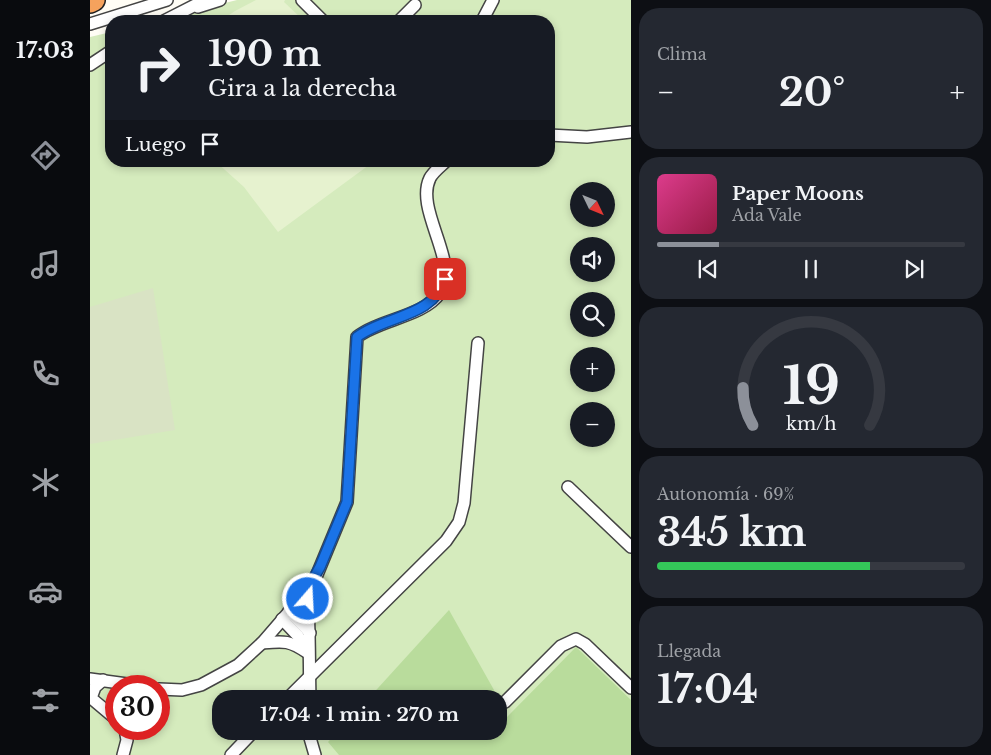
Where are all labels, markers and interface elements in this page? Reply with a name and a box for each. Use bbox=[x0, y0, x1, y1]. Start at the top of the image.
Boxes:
text: 190 m bbox=[208, 32, 321, 75]
icon: right bbox=[125, 35, 190, 100]
text: 17:03 bbox=[16, 37, 74, 64]
text: Clima bbox=[657, 44, 707, 64]
text: 20° bbox=[779, 69, 845, 116]
text: Gira a la derecha bbox=[208, 75, 397, 102]
text: − bbox=[657, 75, 675, 110]
text: + bbox=[950, 75, 965, 110]
icon: arrive bbox=[196, 130, 224, 158]
text: Luego bbox=[125, 133, 186, 156]
icon: directions bbox=[28, 138, 63, 173]
north arrow bbox=[570, 182, 615, 228]
map controls bbox=[570, 182, 615, 447]
text: Paper Moons bbox=[732, 182, 864, 205]
text: Ada Vale bbox=[732, 205, 802, 225]
button: sound bbox=[570, 237, 615, 282]
icon: music bbox=[28, 247, 63, 282]
icon: previous bbox=[694, 255, 722, 283]
icon: pause bbox=[797, 255, 825, 283]
icon: next bbox=[900, 255, 928, 283]
pin bbox=[424, 258, 466, 300]
icon: arrive bbox=[431, 265, 459, 293]
button: search bbox=[570, 292, 615, 337]
button: + bbox=[570, 347, 615, 392]
text: 19 bbox=[782, 354, 840, 418]
icon: phone bbox=[28, 356, 63, 391]
button: − bbox=[570, 402, 615, 447]
text: km/h bbox=[786, 413, 836, 435]
icon: climate bbox=[28, 465, 63, 500]
text: Autonomía · 69% bbox=[657, 484, 794, 504]
text: 345 km bbox=[657, 509, 806, 556]
position arrow bbox=[281, 572, 333, 624]
icon: car bbox=[28, 574, 63, 609]
text: Llegada bbox=[657, 641, 721, 661]
text: 17:04 bbox=[657, 666, 758, 713]
speed limit sign: 30 bbox=[105, 675, 170, 740]
icon: filters bbox=[28, 683, 63, 718]
text: 17:04 · 1 min · 270 m bbox=[260, 703, 459, 726]

